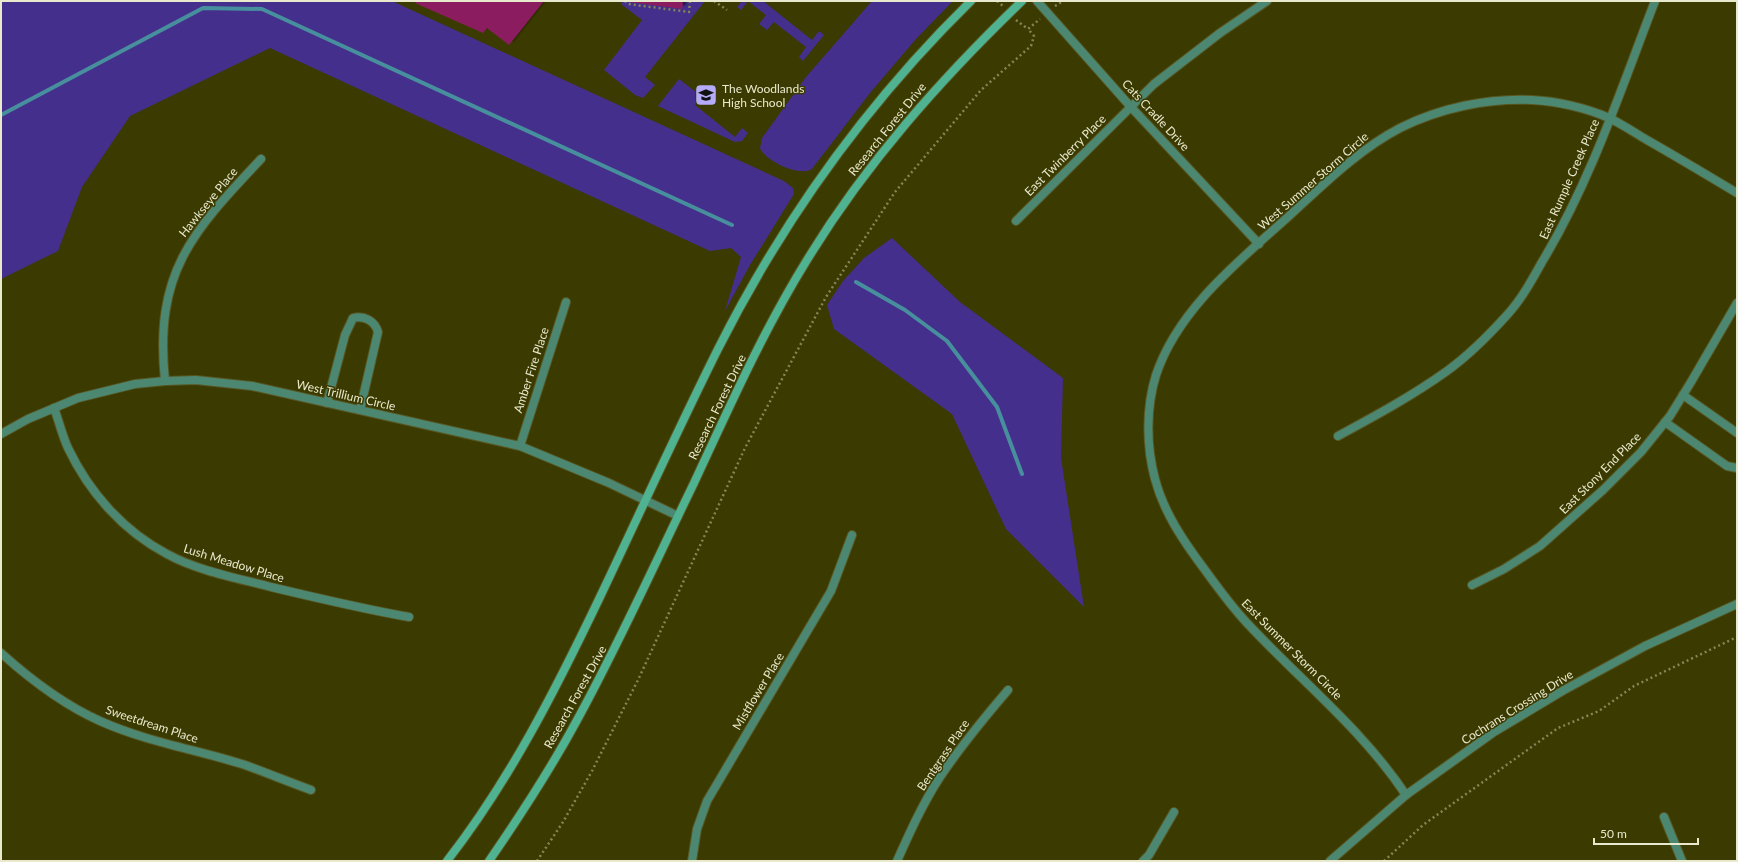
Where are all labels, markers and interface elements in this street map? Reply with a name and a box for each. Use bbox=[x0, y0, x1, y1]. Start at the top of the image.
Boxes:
street label: Cats Cradle Drive bbox=[1119, 76, 1193, 154]
street label: Research Forest Drive bbox=[845, 79, 929, 179]
place label: The Woodlands High School bbox=[722, 81, 804, 110]
school or university icon: The Woodlands High School bbox=[693, 82, 719, 108]
street label: East Twinberry Place bbox=[1021, 111, 1109, 199]
street label: East Rumple Creek Place bbox=[1536, 117, 1602, 241]
street label: West Summer Storm Circle bbox=[1255, 129, 1371, 233]
street label: Hawkseye Place bbox=[175, 164, 241, 240]
street label: Amber Fire Place bbox=[510, 325, 552, 415]
street label: Research Forest Drive bbox=[685, 352, 749, 462]
street label: West Trillium Circle bbox=[295, 376, 397, 414]
street label: East Stony End Place bbox=[1556, 429, 1644, 517]
street label: Lush Meadow Place bbox=[182, 541, 286, 585]
street label: East Summer Storm Circle bbox=[1239, 596, 1345, 702]
street label: Research Forest Drive bbox=[540, 643, 610, 751]
street label: Mistflower Place bbox=[729, 650, 787, 732]
street label: Cochrans Crossing Drive bbox=[1458, 666, 1576, 748]
street label: Sweetdream Place bbox=[104, 702, 200, 746]
street label: Bentgrass Place bbox=[914, 716, 972, 794]
scale bar bbox=[1594, 820, 1698, 846]
text: 50 m bbox=[1600, 826, 1627, 841]

